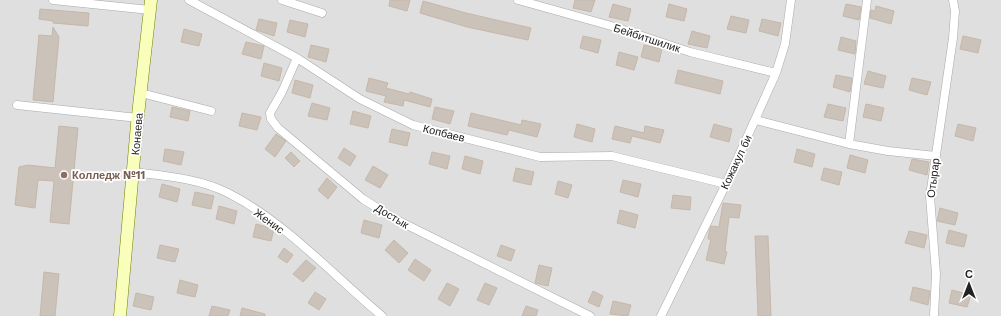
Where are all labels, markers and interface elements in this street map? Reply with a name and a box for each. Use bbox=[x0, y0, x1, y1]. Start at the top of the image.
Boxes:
street label: Бейбитшилик bbox=[612, 22, 682, 55]
street label: Конаева bbox=[129, 111, 146, 156]
street label: Копбаев bbox=[422, 122, 466, 145]
street label: Кожакул би bbox=[718, 133, 755, 192]
street label: Отырар bbox=[925, 157, 942, 199]
place label: Колледж №11 bbox=[72, 169, 145, 182]
marker: Колледж №11 bbox=[59, 170, 69, 180]
street label: Достык bbox=[373, 201, 411, 232]
street label: Женис bbox=[251, 206, 287, 237]
north arrow bbox=[949, 264, 989, 304]
text: С bbox=[965, 268, 973, 281]

